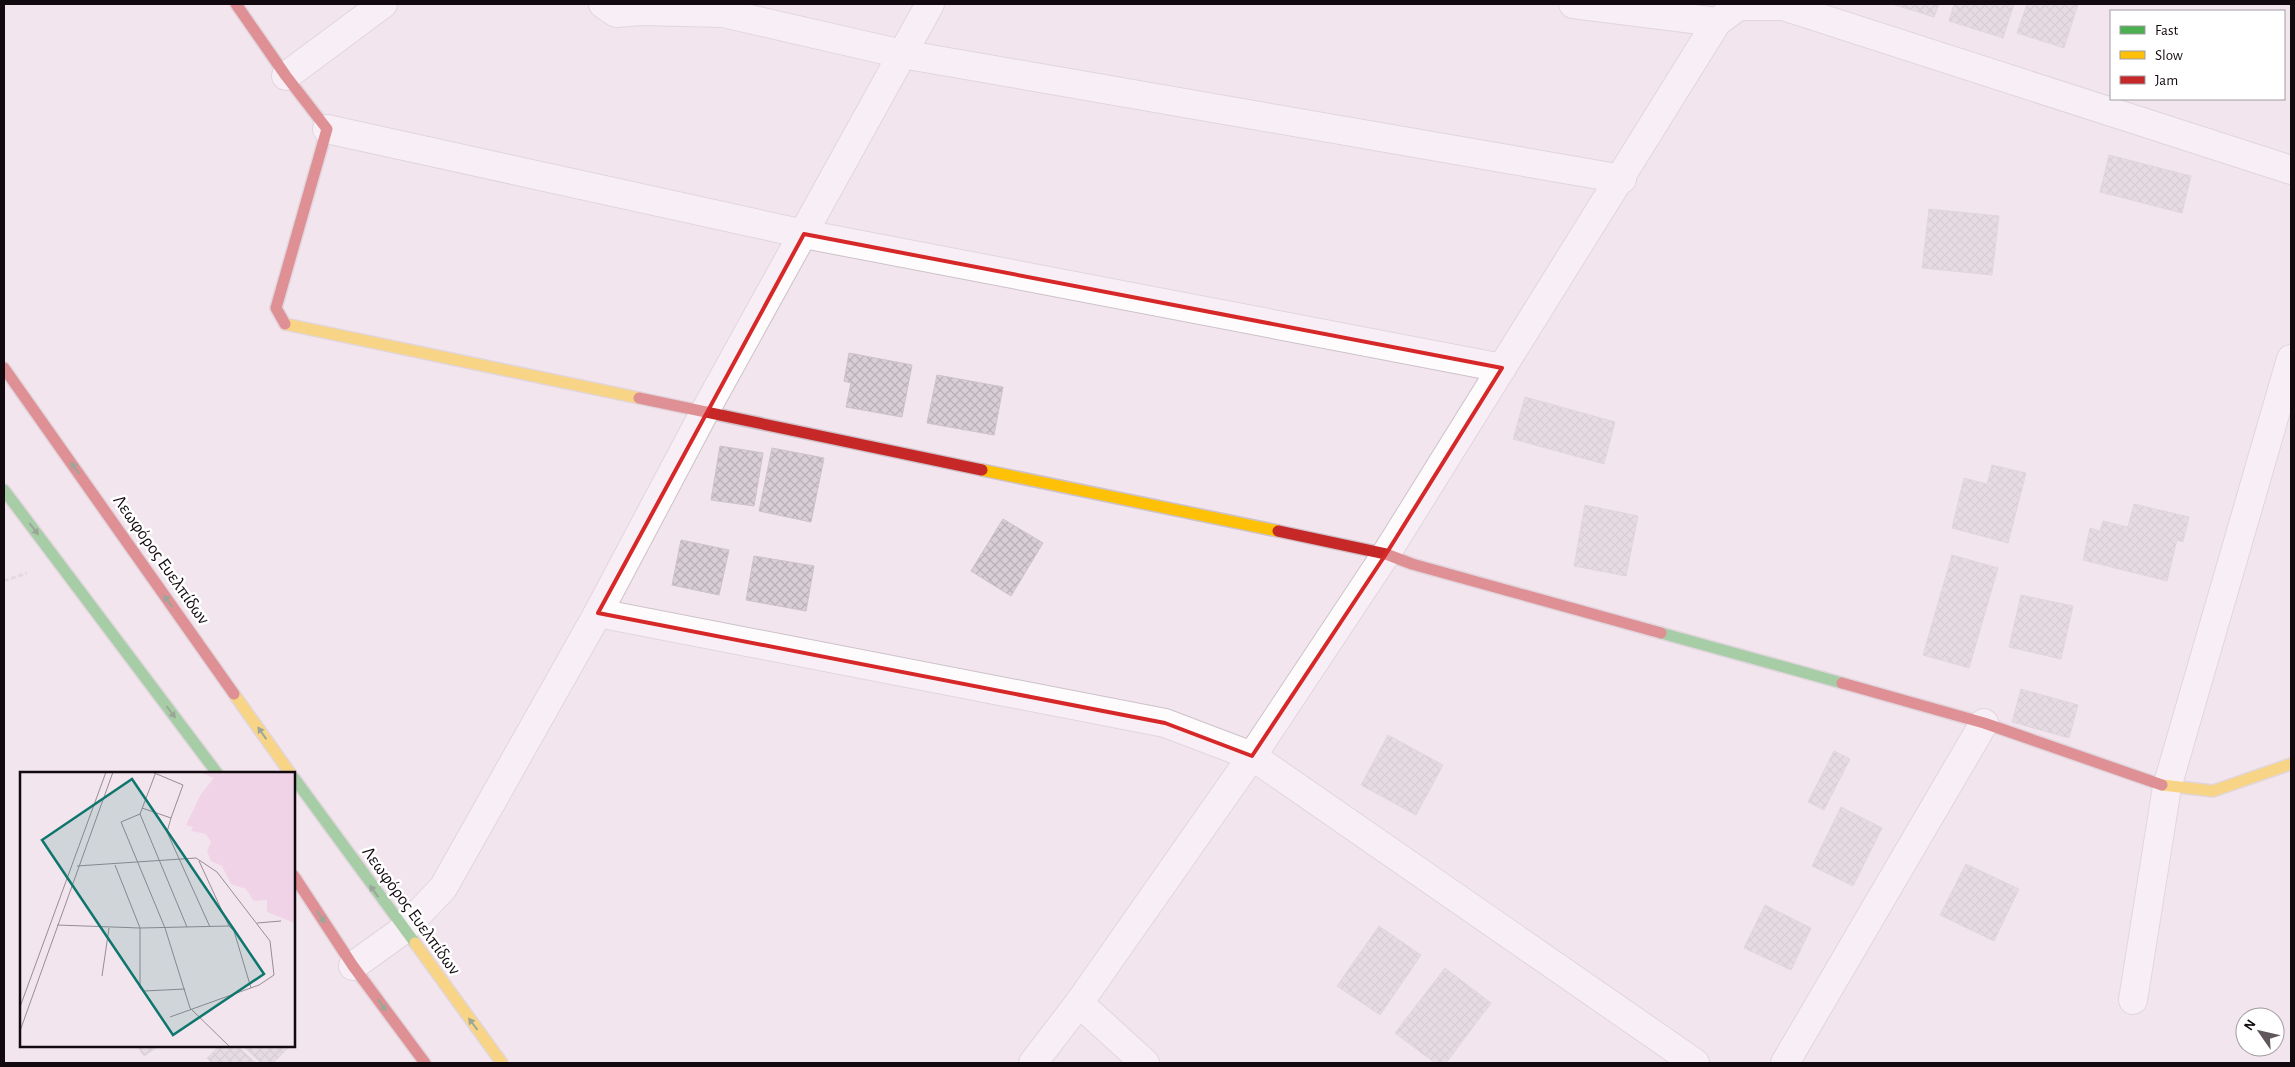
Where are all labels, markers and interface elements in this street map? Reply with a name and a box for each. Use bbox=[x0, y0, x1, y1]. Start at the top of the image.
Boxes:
legend bbox=[2110, 10, 2285, 100]
text: Fast bbox=[2155, 23, 2179, 38]
text: Slow bbox=[2155, 48, 2183, 63]
text: Jam bbox=[2155, 73, 2178, 88]
one-way arrow bbox=[69, 462, 80, 475]
street label: Λεωφόρος Ευελπίδων bbox=[110, 491, 213, 628]
one-way arrow bbox=[28, 522, 39, 535]
one-way arrow bbox=[163, 594, 173, 608]
one-way arrow bbox=[166, 705, 176, 719]
one-way arrow bbox=[257, 727, 267, 740]
inset map bbox=[20, 772, 295, 1047]
street label: Λεωφόρος Ευελπίδων bbox=[359, 843, 464, 979]
one-way arrow bbox=[369, 885, 380, 898]
one-way arrow bbox=[316, 910, 326, 923]
one-way arrow bbox=[377, 998, 387, 1012]
north arrow bbox=[2235, 1007, 2285, 1057]
one-way arrow bbox=[468, 1017, 478, 1031]
text: N bbox=[2242, 1017, 2259, 1033]

